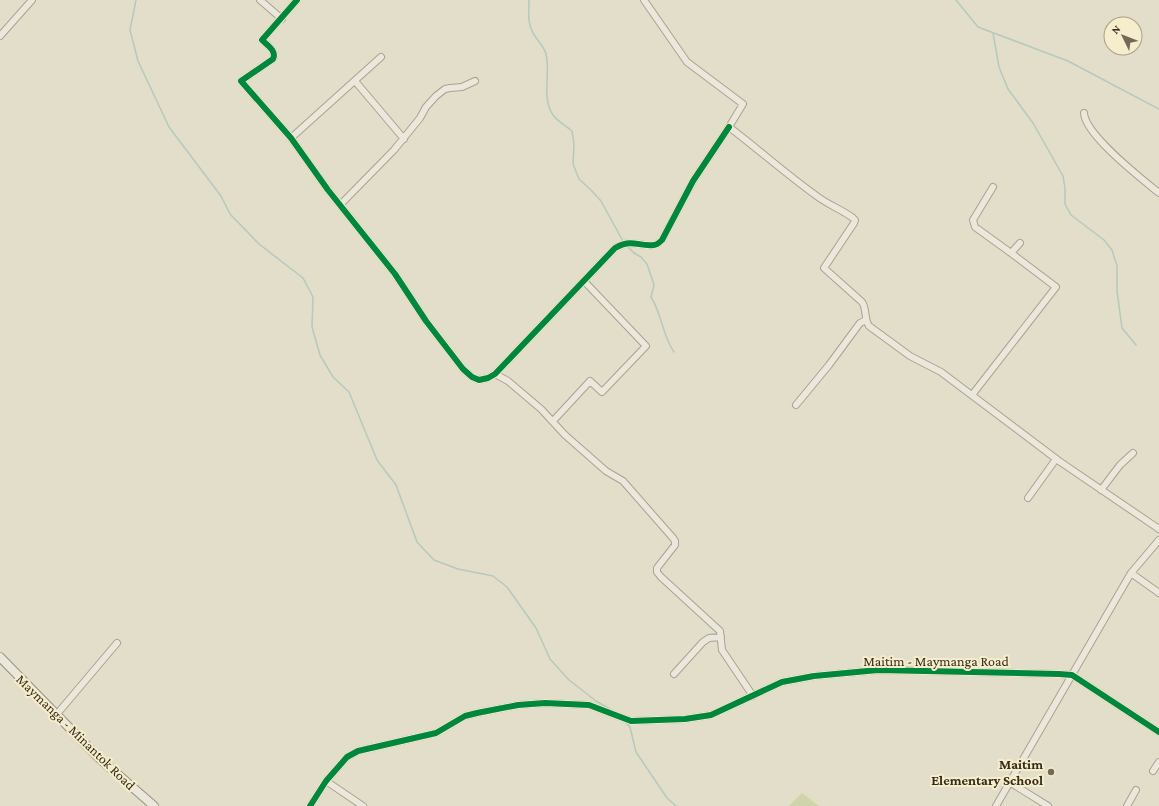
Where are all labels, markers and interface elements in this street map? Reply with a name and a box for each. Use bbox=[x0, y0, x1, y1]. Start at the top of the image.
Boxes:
north arrow bbox=[1103, 16, 1143, 56]
text: N bbox=[1109, 22, 1123, 36]
street label: Maitim - Maymanga Road bbox=[863, 653, 1009, 669]
street label: Maymanga - Minantok Road bbox=[13, 671, 139, 794]
place label: Maitim Elementary School bbox=[931, 756, 1043, 788]
marker: Maitim Elementary School bbox=[1046, 767, 1056, 777]

